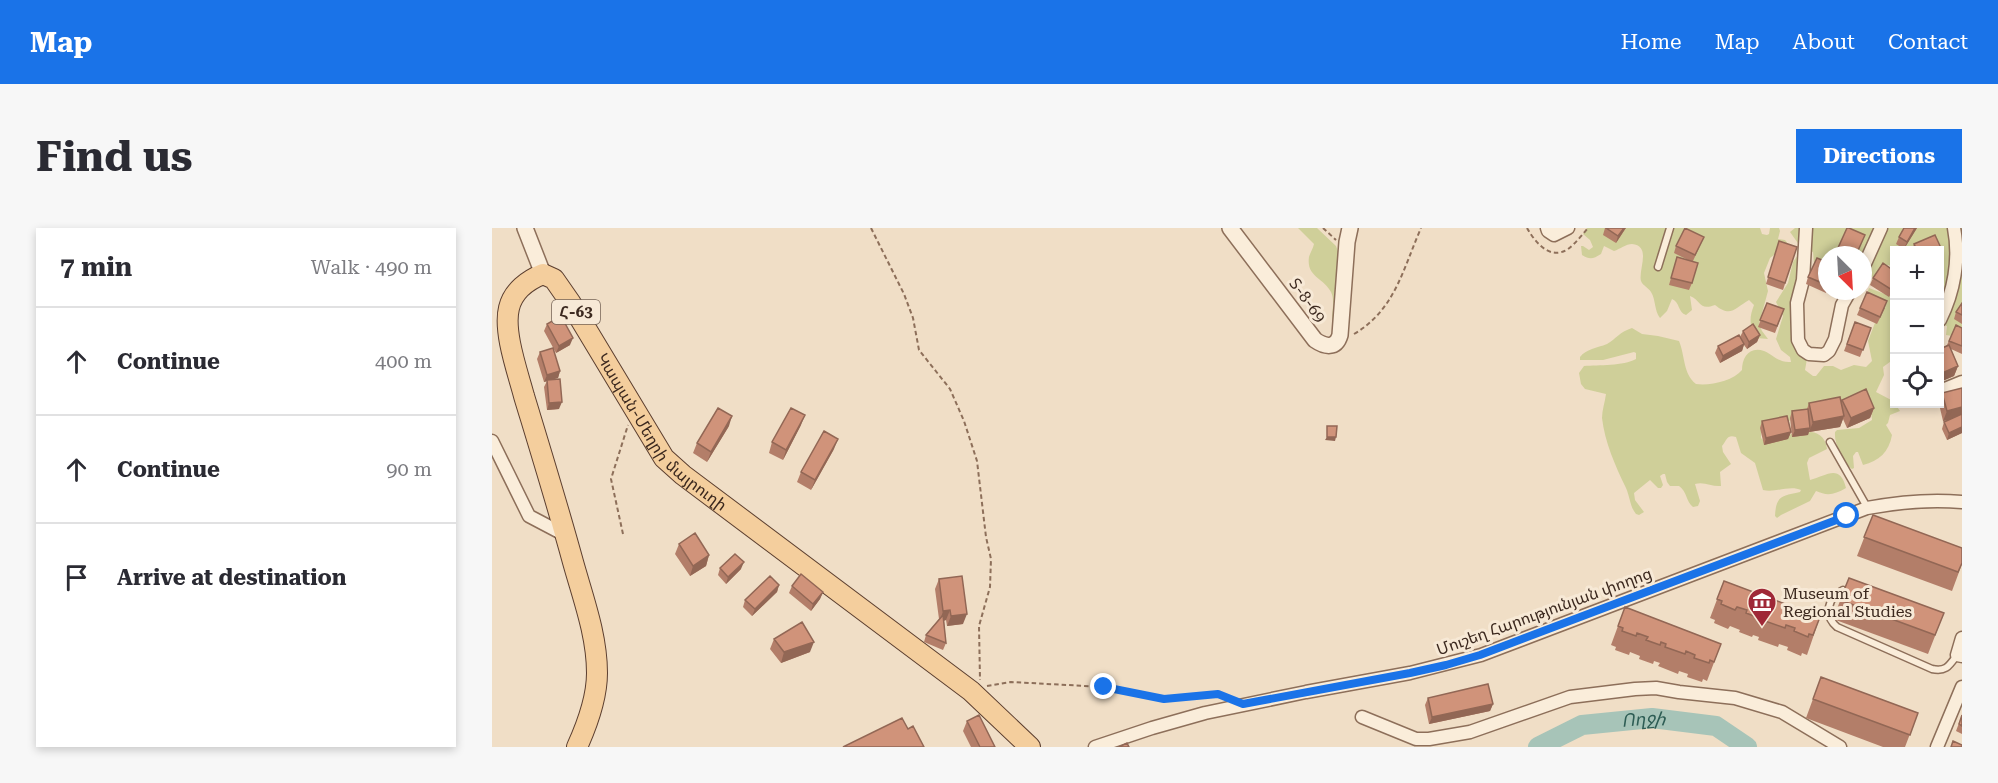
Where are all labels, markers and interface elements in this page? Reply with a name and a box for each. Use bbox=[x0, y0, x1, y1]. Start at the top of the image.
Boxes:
text: Map bbox=[30, 26, 92, 59]
text: Home bbox=[1621, 30, 1682, 54]
text: Map bbox=[1715, 30, 1760, 54]
text: About bbox=[1793, 30, 1855, 54]
text: Contact bbox=[1888, 30, 1968, 54]
button: Directions bbox=[1796, 129, 1962, 183]
text: Find us bbox=[36, 132, 193, 181]
north arrow bbox=[1818, 246, 1872, 300]
map controls bbox=[1890, 246, 1944, 408]
button: + bbox=[1890, 246, 1944, 300]
text: 7 min bbox=[60, 252, 132, 282]
text: Walk · 490 m bbox=[311, 255, 432, 279]
street label: Տ-8-69 bbox=[1285, 274, 1330, 326]
road number: Հ-63 bbox=[552, 300, 600, 324]
button: − bbox=[1890, 300, 1944, 354]
icon: ahead bbox=[60, 345, 93, 378]
text: Continue bbox=[117, 349, 220, 374]
text: 400 m bbox=[375, 349, 432, 373]
street label: Կապան-Մեղրի մայրուղի bbox=[593, 350, 731, 515]
button: locate bbox=[1890, 354, 1944, 408]
icon: ahead bbox=[60, 453, 93, 486]
text: Continue bbox=[117, 457, 220, 482]
text: 90 m bbox=[386, 457, 432, 481]
route start bbox=[1833, 502, 1859, 528]
icon: arrive bbox=[60, 561, 93, 594]
street label: Մուշեղ Հարությունյան փողոց bbox=[1434, 564, 1654, 659]
text: Arrive at destination bbox=[117, 565, 346, 590]
place label: Museum of Regional Studies bbox=[1783, 584, 1913, 621]
museum icon: Museum of Regional Studies bbox=[1746, 586, 1778, 628]
route end bbox=[1090, 673, 1116, 699]
water label: Ողջի bbox=[1620, 707, 1667, 731]

